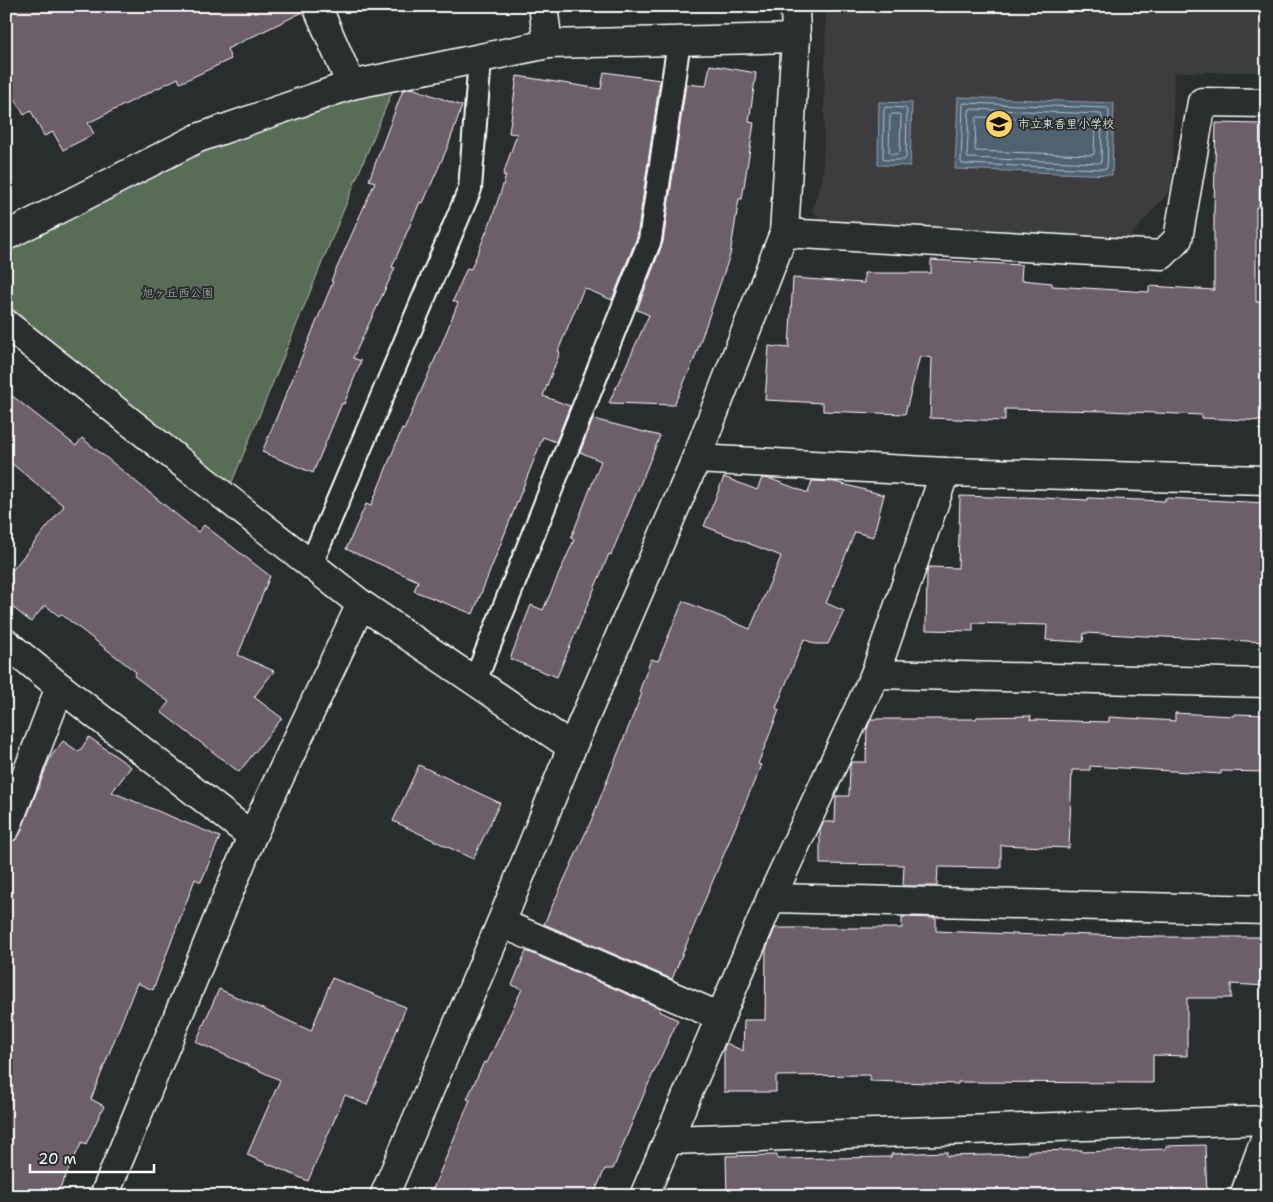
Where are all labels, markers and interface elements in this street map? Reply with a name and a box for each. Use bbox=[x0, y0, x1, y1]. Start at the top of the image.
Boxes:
school or university icon: 市立東香里小学校 bbox=[984, 109, 1014, 139]
place label: 市立東香里小学校 bbox=[1018, 116, 1114, 132]
park label: 旭ヶ丘西公園 bbox=[142, 285, 214, 301]
scale bar bbox=[30, 1142, 154, 1174]
text: 20 m bbox=[38, 1149, 77, 1169]

